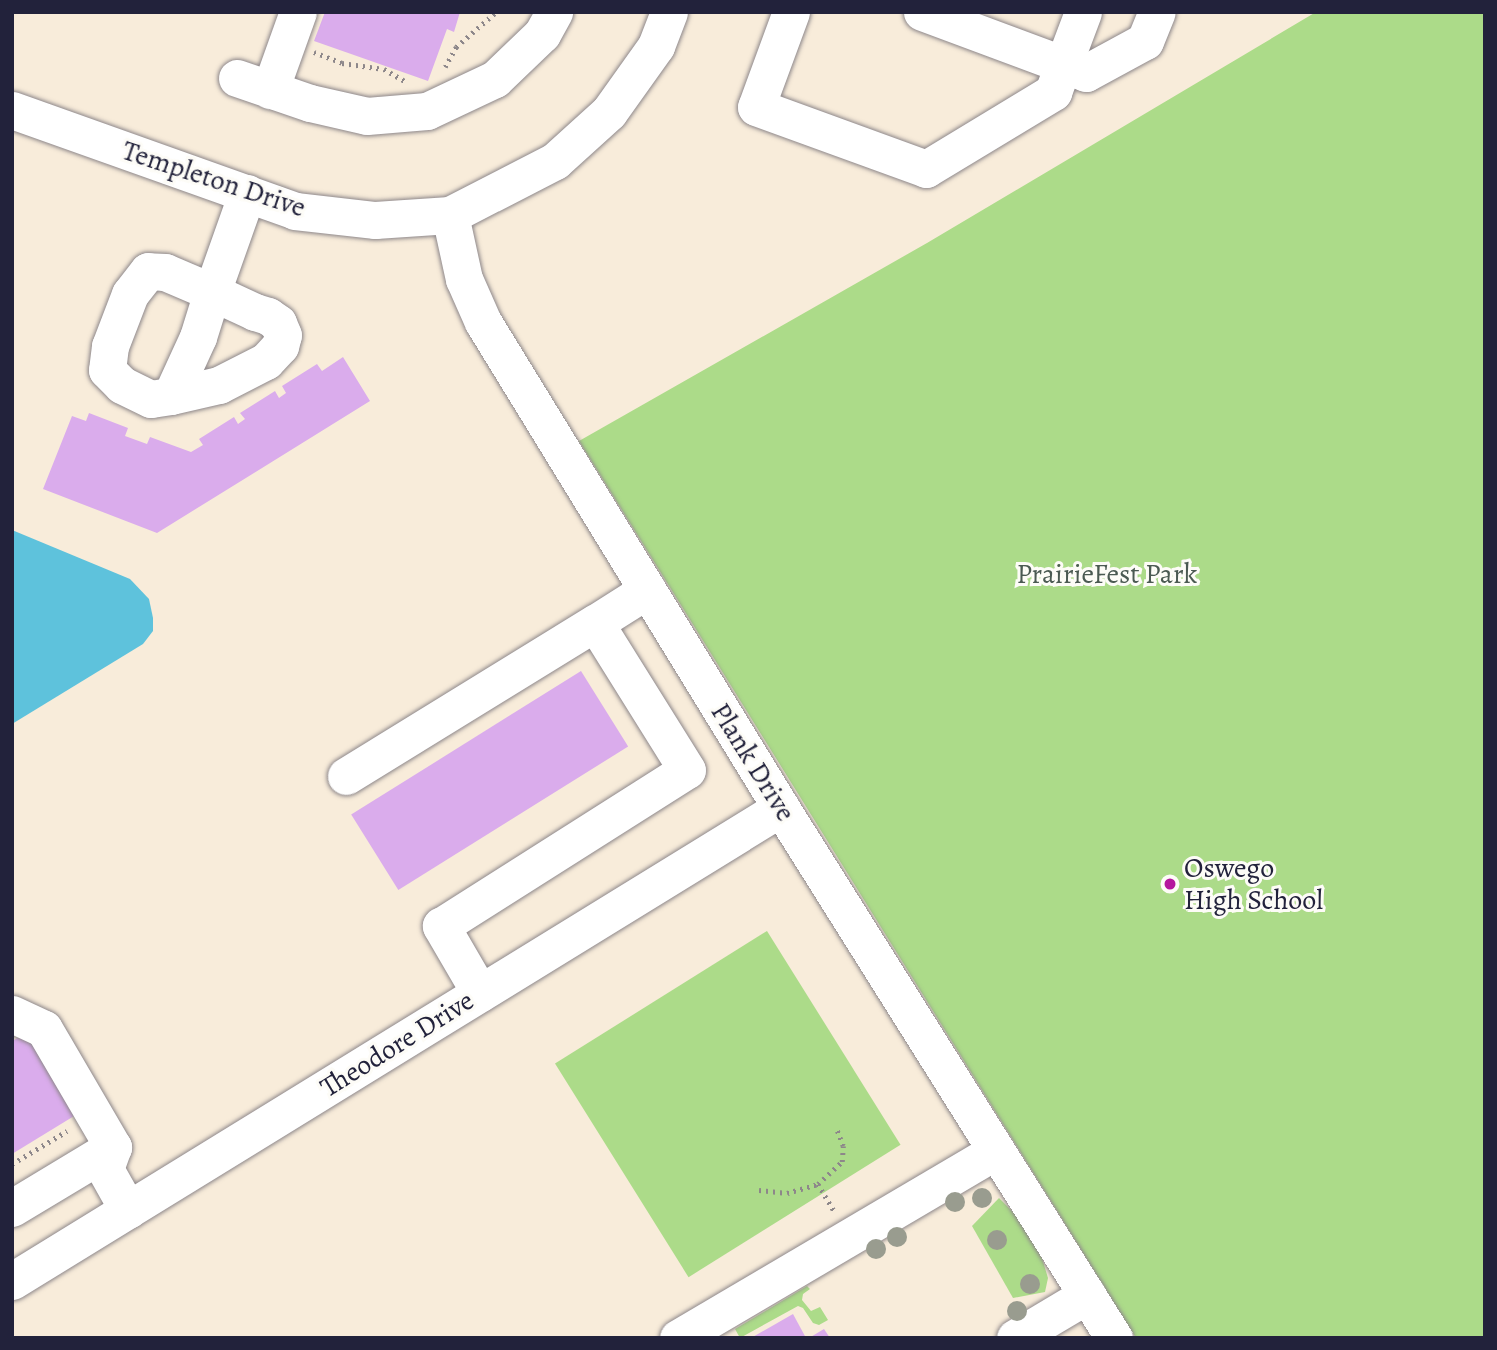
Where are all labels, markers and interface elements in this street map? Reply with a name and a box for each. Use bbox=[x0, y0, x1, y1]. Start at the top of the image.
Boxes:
street label: Templeton Drive bbox=[118, 134, 310, 224]
park label: PrairieFest Park bbox=[1016, 557, 1198, 591]
street label: Plank Drive bbox=[704, 697, 802, 827]
place label: Oswego High School bbox=[1184, 851, 1323, 917]
marker: Oswego High School bbox=[1162, 876, 1178, 892]
street label: Theodore Drive bbox=[314, 983, 480, 1105]

